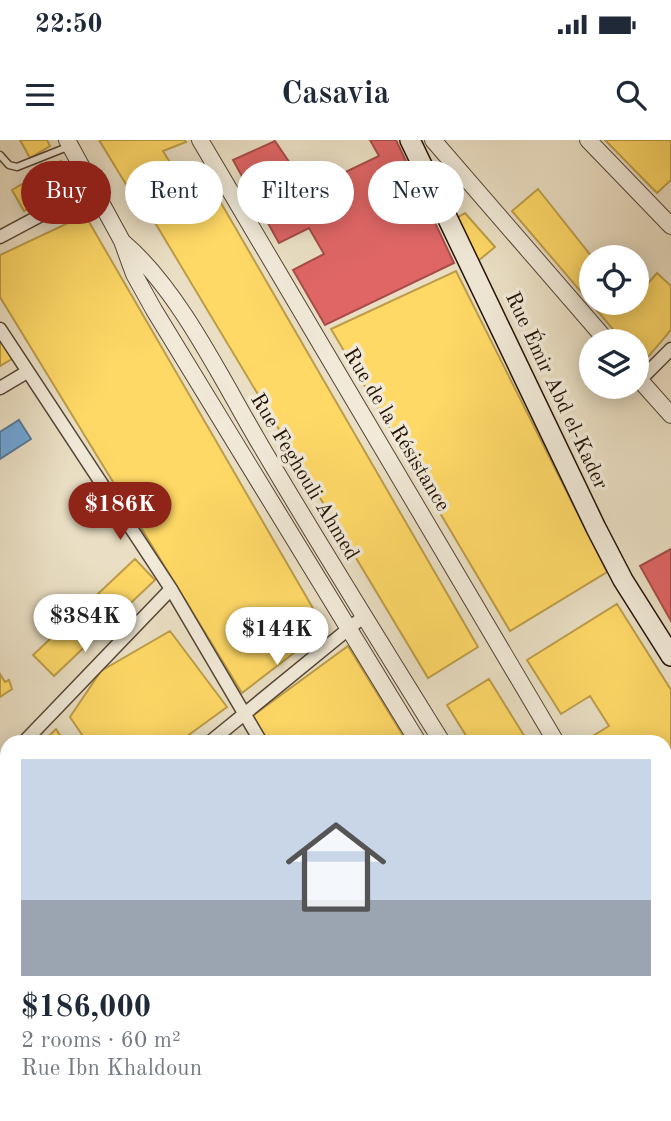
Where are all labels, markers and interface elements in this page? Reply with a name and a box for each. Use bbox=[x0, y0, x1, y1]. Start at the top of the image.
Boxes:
text: 22:50 bbox=[35, 12, 103, 38]
icon: menu bbox=[21, 76, 59, 114]
icon: search bbox=[612, 76, 650, 114]
text: Casavia bbox=[281, 79, 390, 111]
chip: Buy bbox=[21, 161, 111, 224]
chip: Rent bbox=[125, 161, 223, 224]
chip: Filters bbox=[237, 161, 354, 224]
chip: New bbox=[368, 161, 464, 224]
map controls bbox=[579, 245, 649, 399]
button: locate bbox=[579, 245, 649, 315]
street label: Rue Émir Abd el-Kader bbox=[501, 287, 615, 493]
button: layers bbox=[579, 329, 649, 399]
street label: Rue de la Résistance bbox=[339, 345, 453, 515]
street label: Rue Feghouli Ahmed bbox=[246, 390, 362, 564]
pin: $186K bbox=[71, 482, 169, 542]
text: $186K bbox=[84, 493, 156, 516]
pin: $384K bbox=[36, 594, 134, 654]
text: $384K bbox=[49, 605, 121, 628]
pin: $144K bbox=[228, 608, 326, 667]
text: $144K bbox=[241, 618, 313, 641]
icon: home bbox=[273, 804, 399, 930]
text: $186,000 bbox=[21, 993, 151, 1023]
text: 2 rooms · 60 m² bbox=[21, 1029, 181, 1052]
text: Rue Ibn Khaldoun bbox=[21, 1057, 202, 1080]

